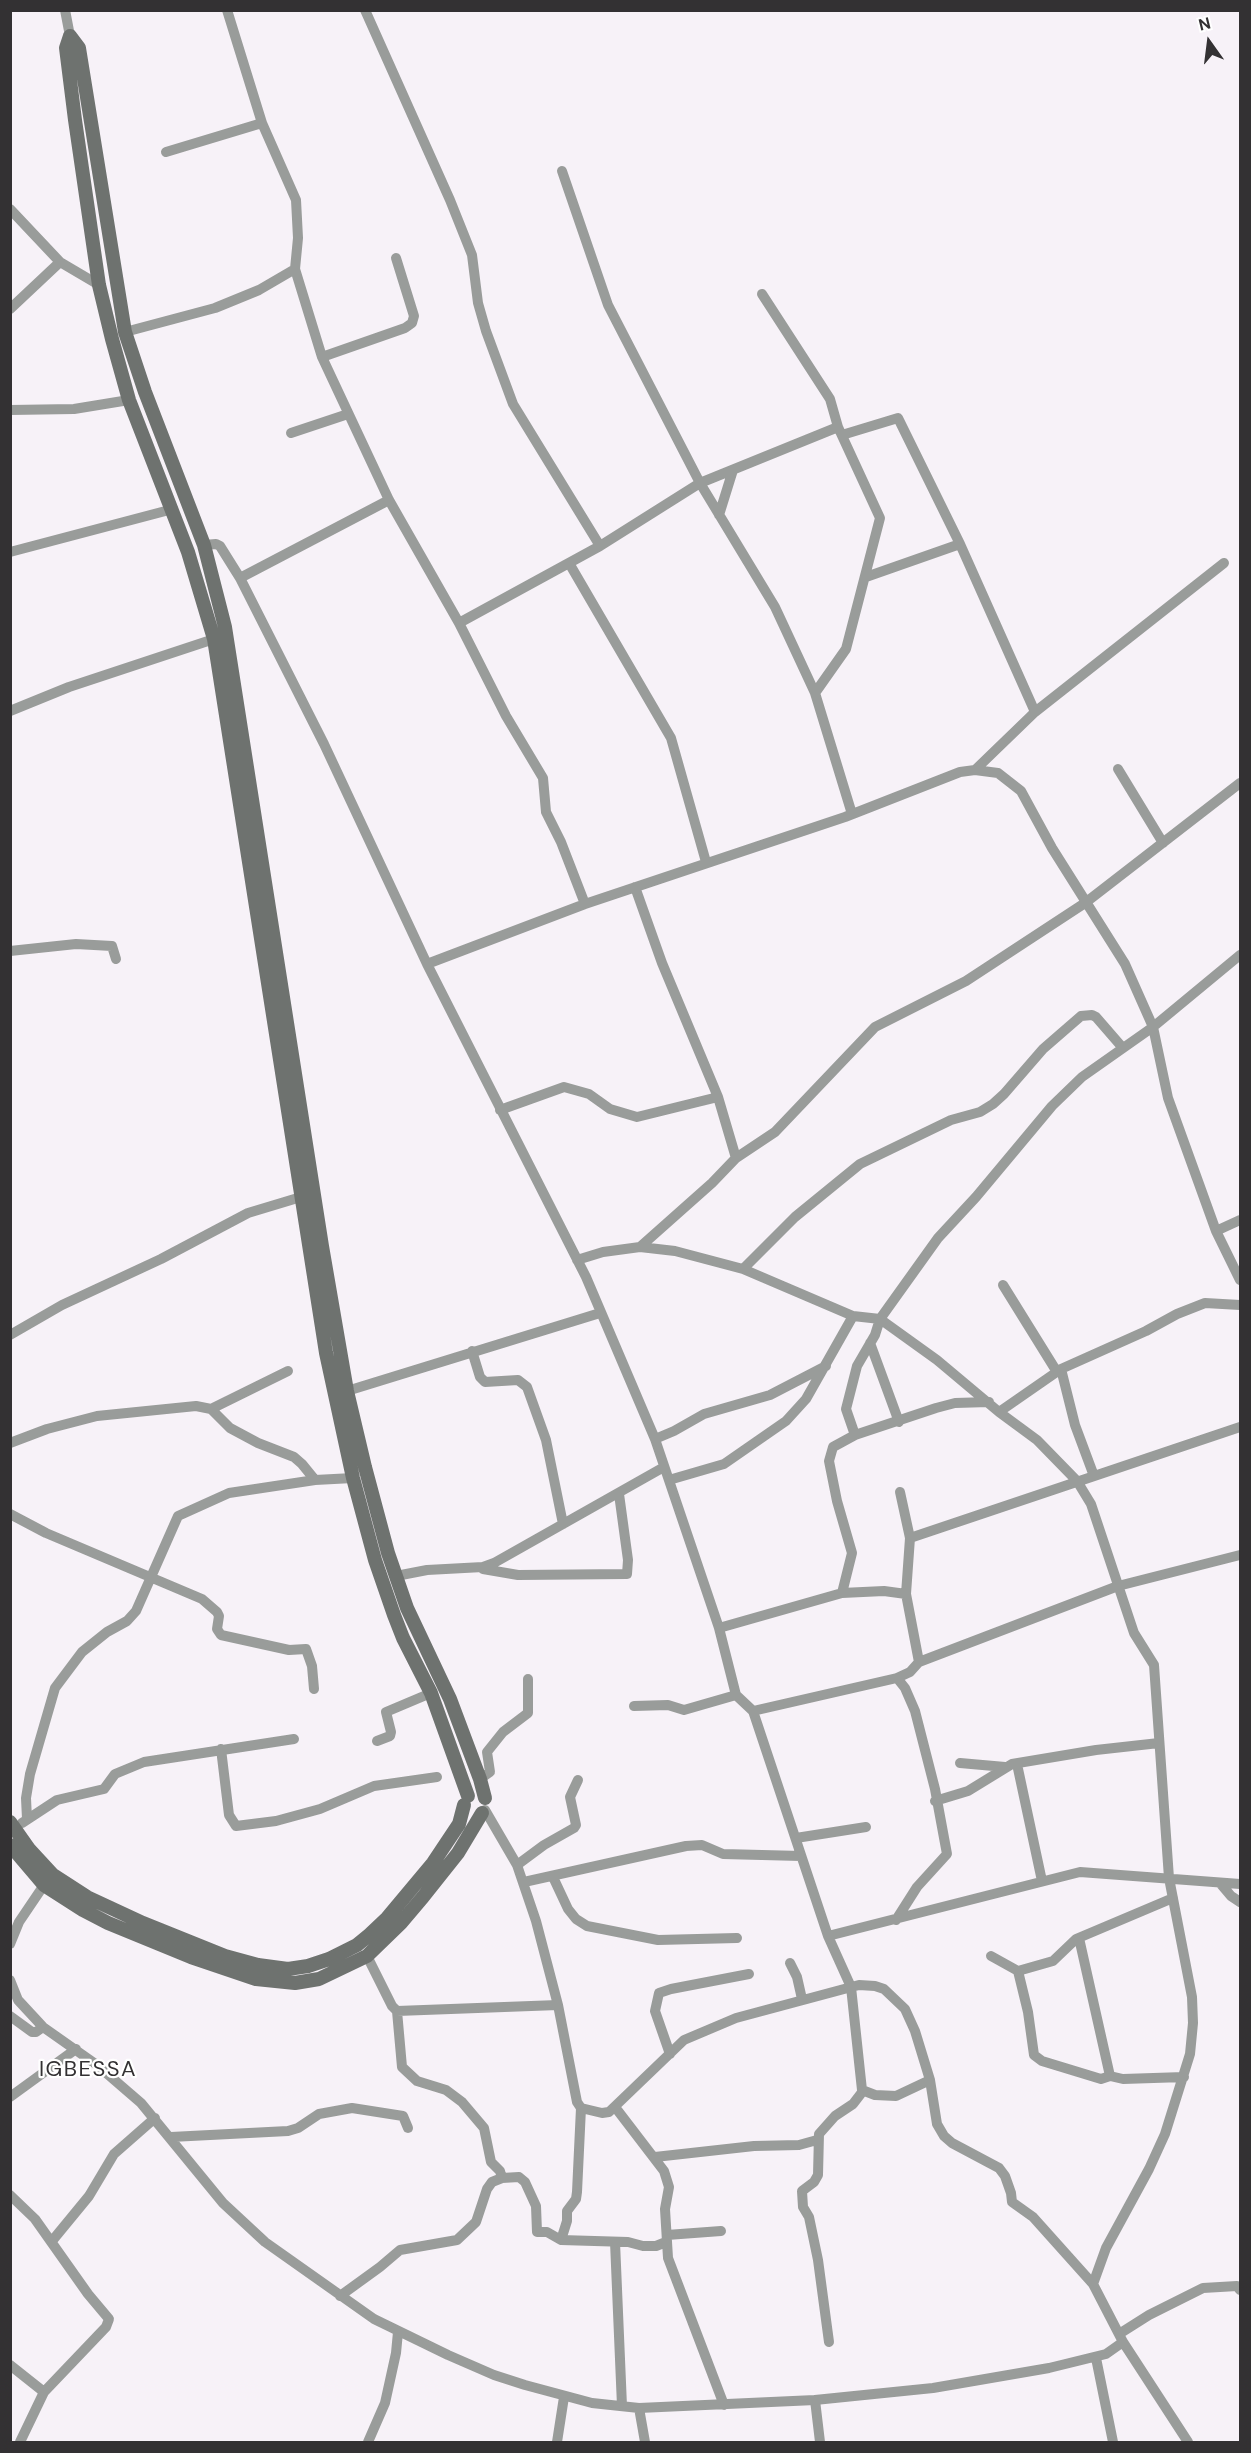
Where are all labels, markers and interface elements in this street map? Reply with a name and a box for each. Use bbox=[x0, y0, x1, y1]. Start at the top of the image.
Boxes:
north arrow bbox=[1179, 12, 1239, 72]
text: N bbox=[1196, 12, 1213, 36]
district label: IGBESSA bbox=[39, 2057, 137, 2083]

